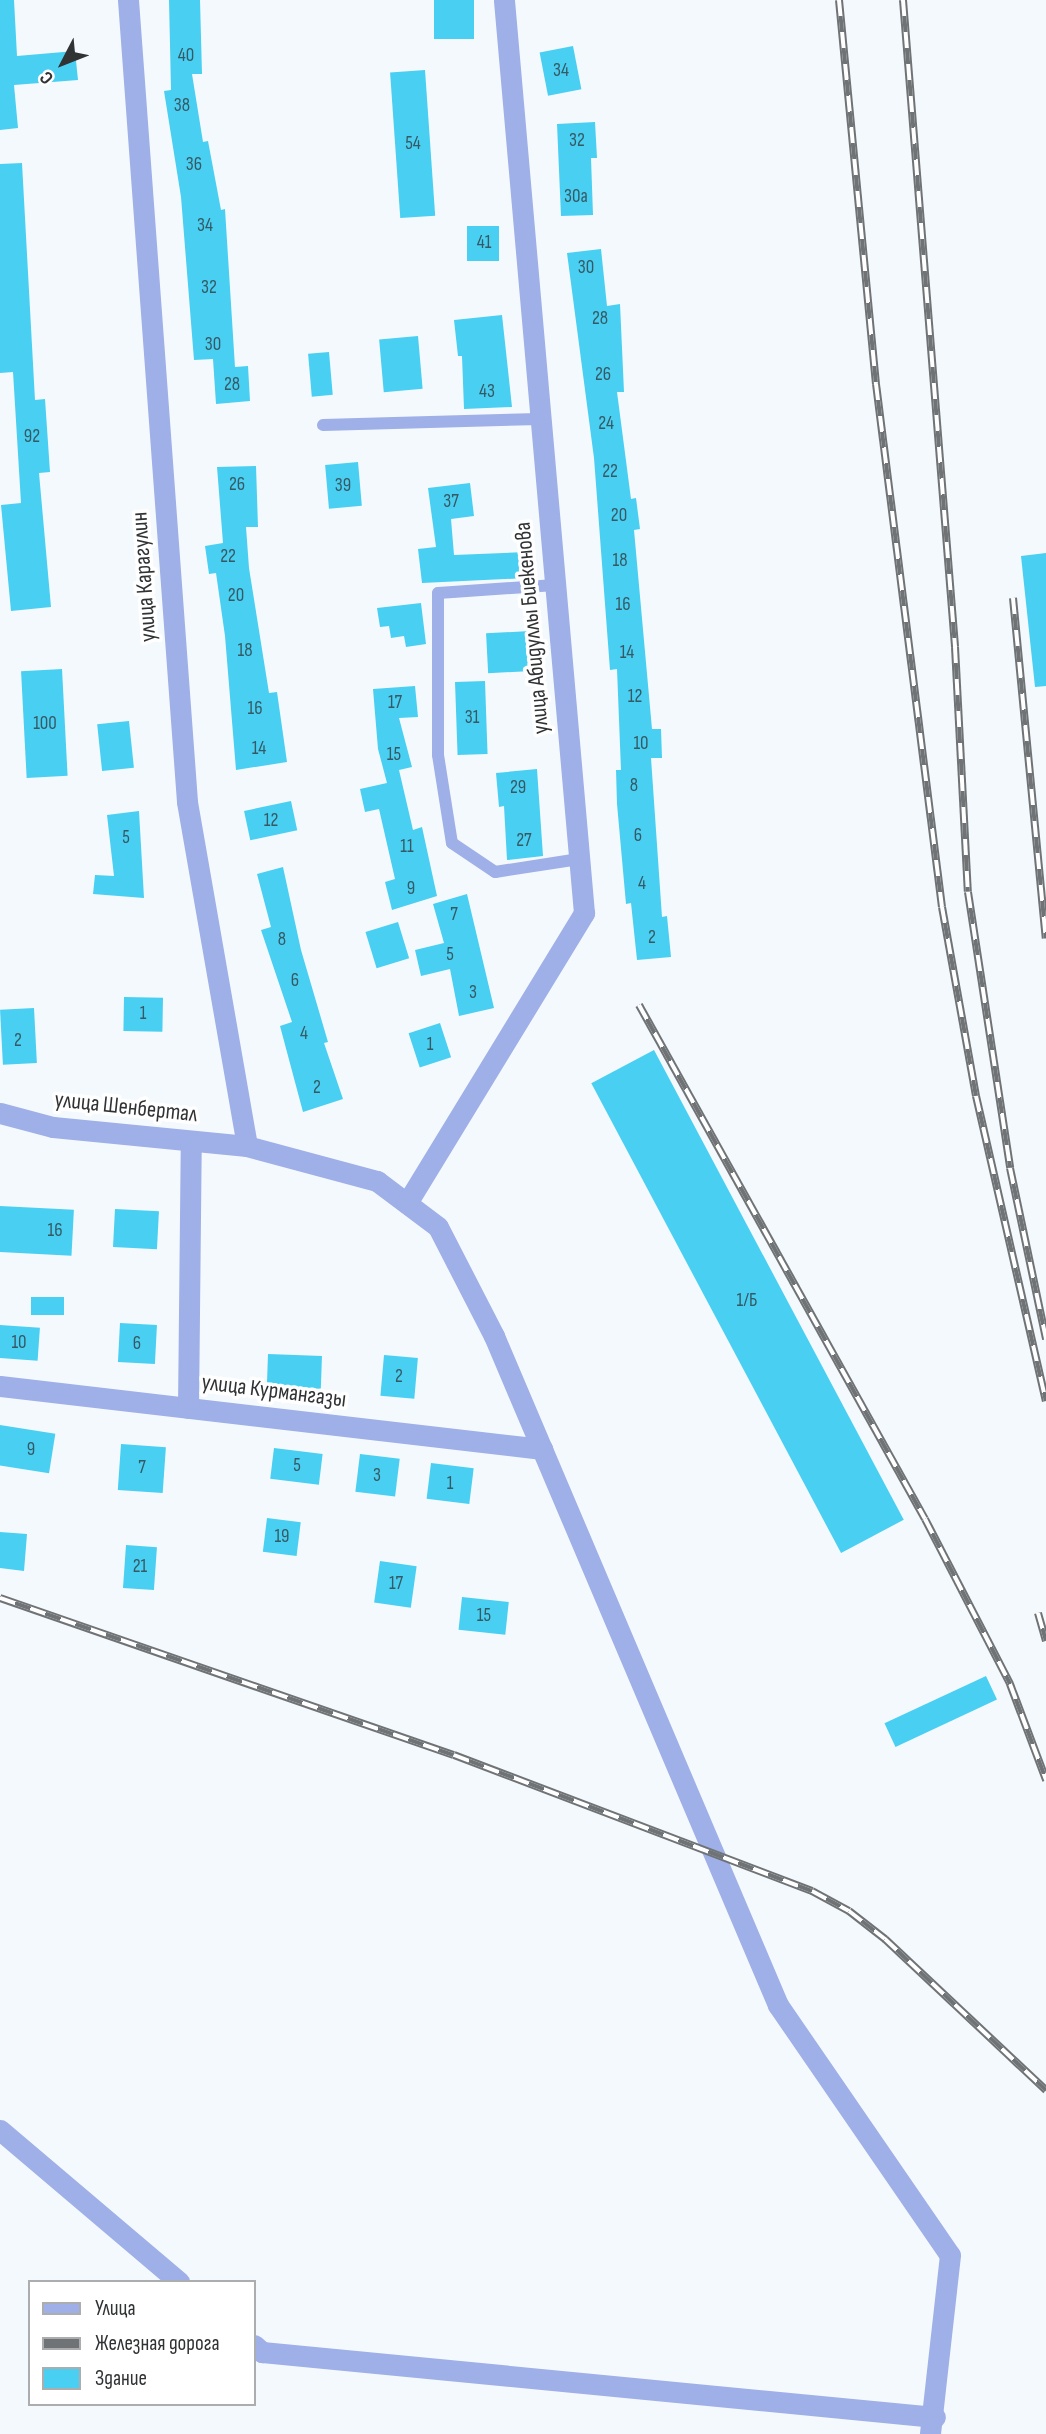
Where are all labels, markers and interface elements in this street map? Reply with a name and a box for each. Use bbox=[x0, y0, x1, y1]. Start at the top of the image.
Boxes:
north arrow bbox=[28, 28, 98, 98]
house number: 40 bbox=[178, 45, 194, 67]
house number: 34 bbox=[553, 60, 569, 82]
text: С bbox=[35, 66, 59, 89]
house number: 38 bbox=[174, 95, 190, 117]
house number: 32 bbox=[569, 130, 585, 152]
house number: 54 bbox=[405, 133, 421, 155]
house number: 36 bbox=[186, 154, 202, 176]
house number: 30а bbox=[564, 186, 588, 208]
house number: 34 bbox=[197, 215, 213, 237]
house number: 41 bbox=[477, 232, 491, 254]
house number: 30 bbox=[578, 257, 594, 279]
house number: 32 bbox=[201, 277, 217, 299]
house number: 28 bbox=[592, 308, 608, 330]
house number: 30 bbox=[205, 334, 221, 356]
house number: 26 bbox=[595, 364, 611, 386]
house number: 28 bbox=[224, 374, 240, 396]
house number: 43 bbox=[479, 381, 495, 403]
house number: 24 bbox=[598, 413, 614, 435]
house number: 92 bbox=[24, 426, 40, 448]
house number: 22 bbox=[602, 461, 618, 483]
house number: 26 bbox=[229, 474, 245, 496]
house number: 39 bbox=[335, 475, 351, 497]
house number: 37 bbox=[443, 491, 459, 513]
house number: 20 bbox=[611, 505, 627, 527]
street label: улица Карагулин bbox=[126, 511, 162, 643]
street label: улица Абидуллы Биекенова bbox=[509, 521, 555, 735]
house number: 22 bbox=[220, 546, 236, 568]
house number: 18 bbox=[613, 550, 627, 572]
house number: 20 bbox=[228, 585, 244, 607]
house number: 16 bbox=[616, 594, 630, 616]
house number: 18 bbox=[238, 640, 252, 662]
house number: 14 bbox=[620, 642, 634, 664]
house number: 12 bbox=[628, 686, 642, 708]
house number: 17 bbox=[388, 692, 402, 714]
house number: 16 bbox=[248, 698, 262, 720]
house number: 31 bbox=[465, 707, 479, 729]
house number: 100 bbox=[33, 713, 57, 735]
house number: 10 bbox=[633, 733, 649, 755]
house number: 14 bbox=[252, 738, 266, 760]
house number: 15 bbox=[387, 744, 401, 766]
house number: 8 bbox=[630, 775, 638, 797]
house number: 29 bbox=[510, 777, 526, 799]
house number: 12 bbox=[264, 810, 278, 832]
house number: 6 bbox=[634, 825, 642, 847]
house number: 5 bbox=[122, 827, 130, 849]
house number: 27 bbox=[516, 830, 532, 852]
house number: 11 bbox=[400, 836, 414, 858]
house number: 4 bbox=[638, 873, 646, 895]
house number: 9 bbox=[407, 878, 415, 900]
house number: 7 bbox=[450, 904, 458, 926]
house number: 2 bbox=[648, 927, 656, 949]
house number: 8 bbox=[278, 929, 286, 951]
house number: 5 bbox=[446, 944, 454, 966]
house number: 6 bbox=[291, 970, 299, 992]
house number: 3 bbox=[469, 982, 477, 1004]
house number: 1 bbox=[140, 1003, 146, 1025]
house number: 4 bbox=[300, 1023, 308, 1045]
house number: 2 bbox=[14, 1030, 22, 1052]
house number: 1 bbox=[427, 1034, 433, 1056]
house number: 2 bbox=[313, 1077, 321, 1099]
street label: улица Шенбертал bbox=[53, 1086, 199, 1128]
house number: 16 bbox=[48, 1220, 62, 1242]
house number: 1/Б bbox=[737, 1290, 757, 1312]
house number: 10 bbox=[11, 1332, 27, 1354]
house number: 6 bbox=[133, 1333, 141, 1355]
house number: 2 bbox=[395, 1366, 403, 1388]
street label: улица Курмангазы bbox=[200, 1368, 348, 1414]
house number: 9 bbox=[27, 1439, 35, 1461]
house number: 5 bbox=[293, 1455, 301, 1477]
house number: 7 bbox=[138, 1457, 146, 1479]
house number: 3 bbox=[373, 1465, 381, 1487]
house number: 1 bbox=[447, 1473, 453, 1495]
house number: 19 bbox=[274, 1526, 290, 1548]
house number: 21 bbox=[133, 1556, 147, 1578]
house number: 17 bbox=[389, 1573, 403, 1595]
house number: 15 bbox=[477, 1605, 491, 1627]
legend bbox=[28, 2280, 256, 2406]
text: Улица bbox=[95, 2296, 136, 2321]
text: Железная дорога bbox=[95, 2331, 220, 2356]
text: Здание bbox=[95, 2366, 147, 2391]

